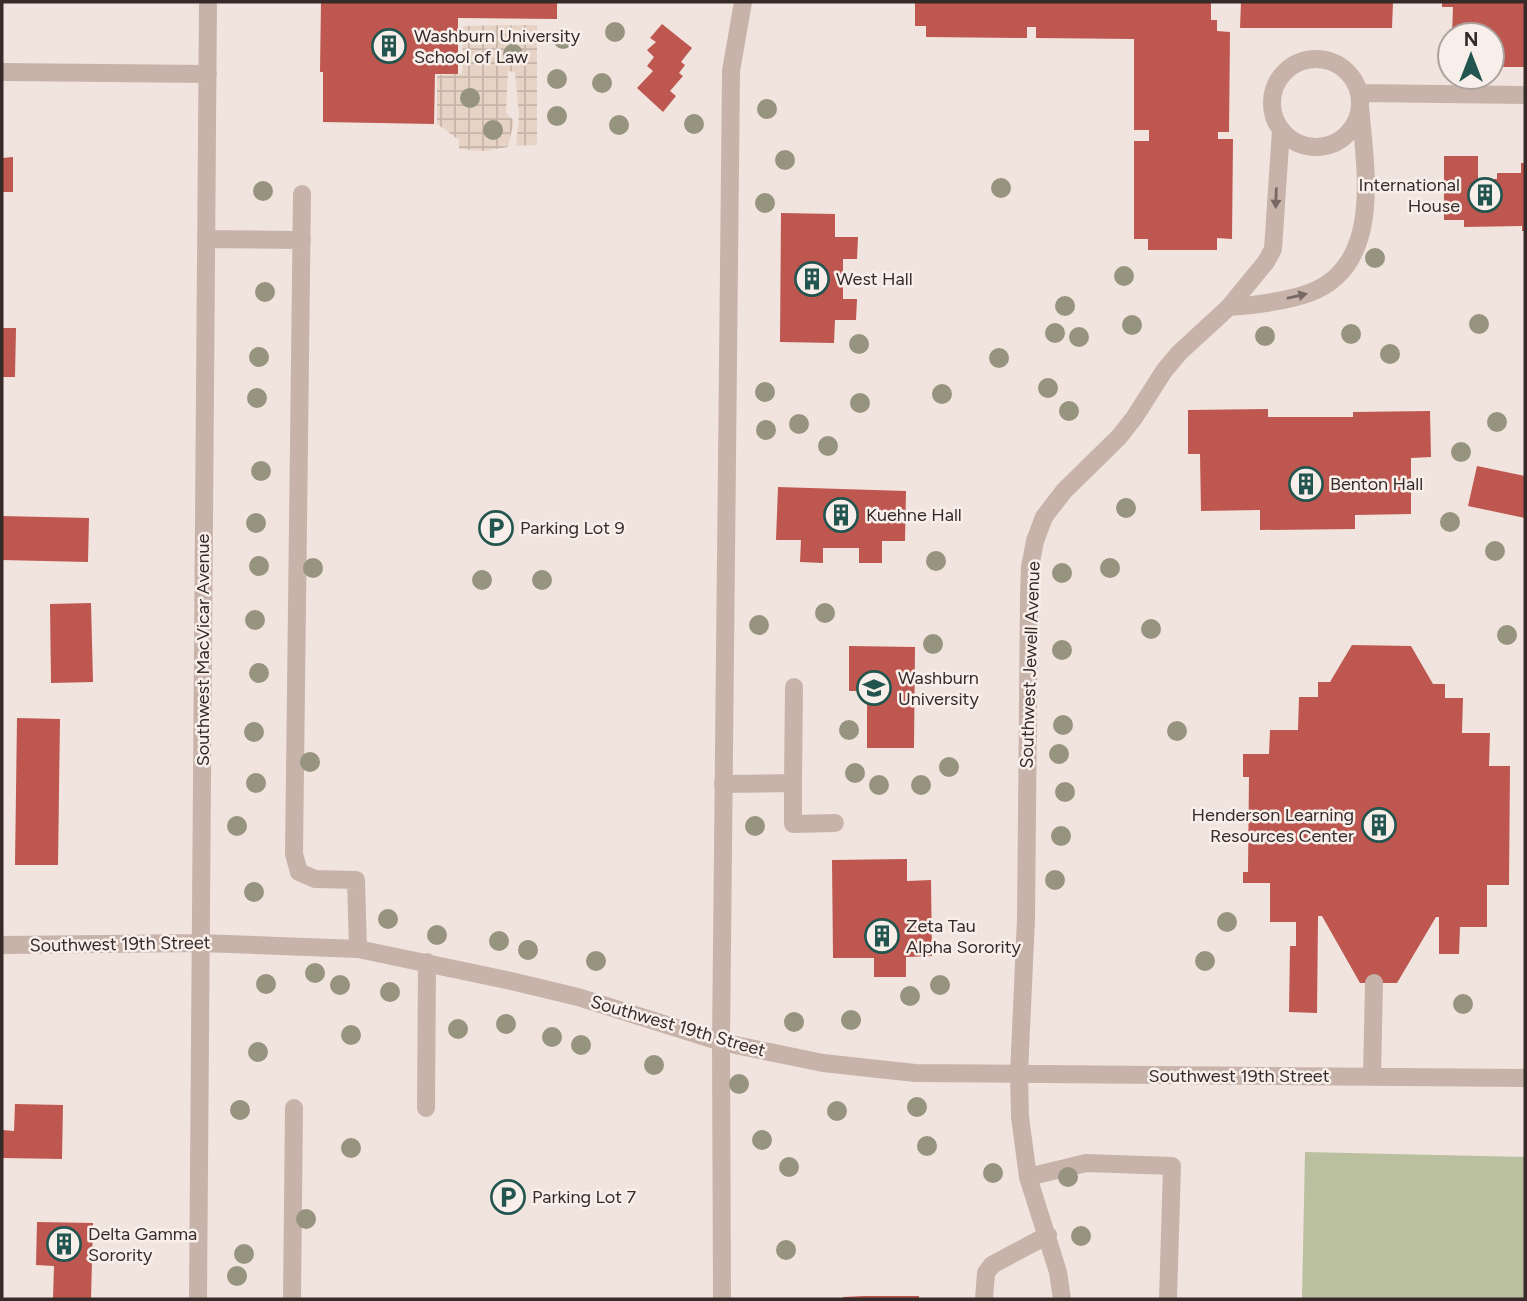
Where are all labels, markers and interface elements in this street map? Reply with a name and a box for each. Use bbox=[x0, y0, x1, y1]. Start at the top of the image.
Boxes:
north arrow bbox=[1436, 21, 1506, 91]
place label: Washburn University School of Law bbox=[414, 25, 581, 68]
building icon: Washburn University School of Law bbox=[370, 27, 408, 65]
text: N bbox=[1464, 28, 1478, 51]
place label: International House bbox=[1359, 174, 1460, 217]
building icon: International House bbox=[1466, 176, 1504, 214]
one-way arrow bbox=[1271, 187, 1282, 209]
building icon: West Hall bbox=[793, 260, 831, 298]
place label: West Hall bbox=[836, 268, 913, 290]
one-way arrow bbox=[1286, 290, 1308, 301]
building icon: Benton Hall bbox=[1287, 465, 1325, 503]
place label: Benton Hall bbox=[1330, 473, 1423, 495]
building icon: Kuehne Hall bbox=[822, 496, 860, 534]
place label: Kuehne Hall bbox=[866, 504, 962, 526]
parking icon: Parking Lot 9 bbox=[477, 509, 515, 547]
place label: Parking Lot 9 bbox=[520, 517, 625, 539]
street label: Southwest MacVicar Avenue bbox=[192, 533, 214, 766]
street label: Southwest Jewell Avenue bbox=[1015, 561, 1045, 769]
place label: Washburn University bbox=[898, 667, 979, 710]
school or university icon: Washburn University bbox=[855, 669, 893, 707]
place label: Henderson Learning Resources Center bbox=[1192, 804, 1354, 847]
building icon: Henderson Learning Resources Center bbox=[1360, 806, 1398, 844]
place label: Zeta Tau Alpha Sorority bbox=[906, 915, 1022, 958]
building icon: Zeta Tau Alpha Sorority bbox=[863, 917, 901, 955]
street label: Southwest 19th Street bbox=[29, 931, 211, 957]
street label: Southwest 19th Street bbox=[588, 990, 768, 1062]
street label: Southwest 19th Street bbox=[1149, 1065, 1330, 1087]
parking icon: Parking Lot 7 bbox=[489, 1178, 527, 1216]
place label: Parking Lot 7 bbox=[532, 1186, 637, 1208]
place label: Delta Gamma Sorority bbox=[88, 1223, 197, 1266]
building icon: Delta Gamma Sorority bbox=[45, 1225, 83, 1263]

